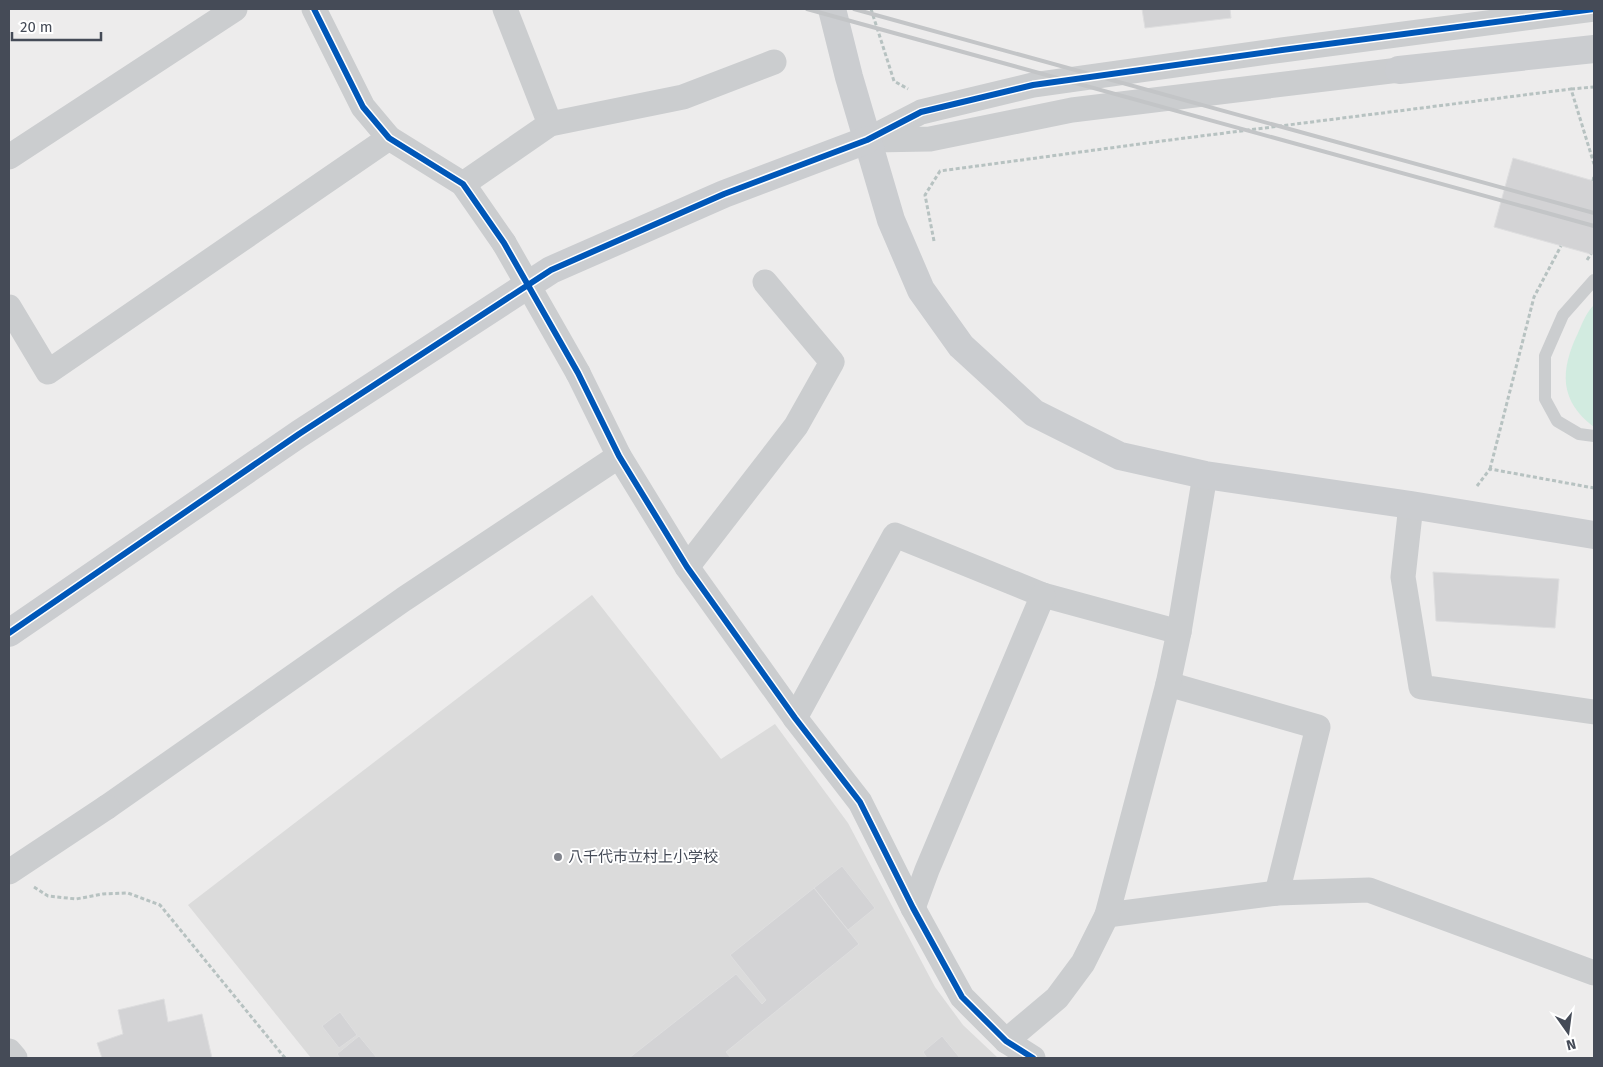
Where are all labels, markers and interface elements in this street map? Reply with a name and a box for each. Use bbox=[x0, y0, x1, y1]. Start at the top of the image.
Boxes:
scale bar bbox=[12, 10, 101, 42]
text: 20 m bbox=[20, 18, 53, 36]
place label: 八千代市立村上小学校 bbox=[568, 848, 718, 866]
marker: 八千代市立村上小学校 bbox=[552, 851, 564, 863]
north arrow bbox=[1543, 1007, 1593, 1057]
text: N bbox=[1564, 1035, 1578, 1054]

